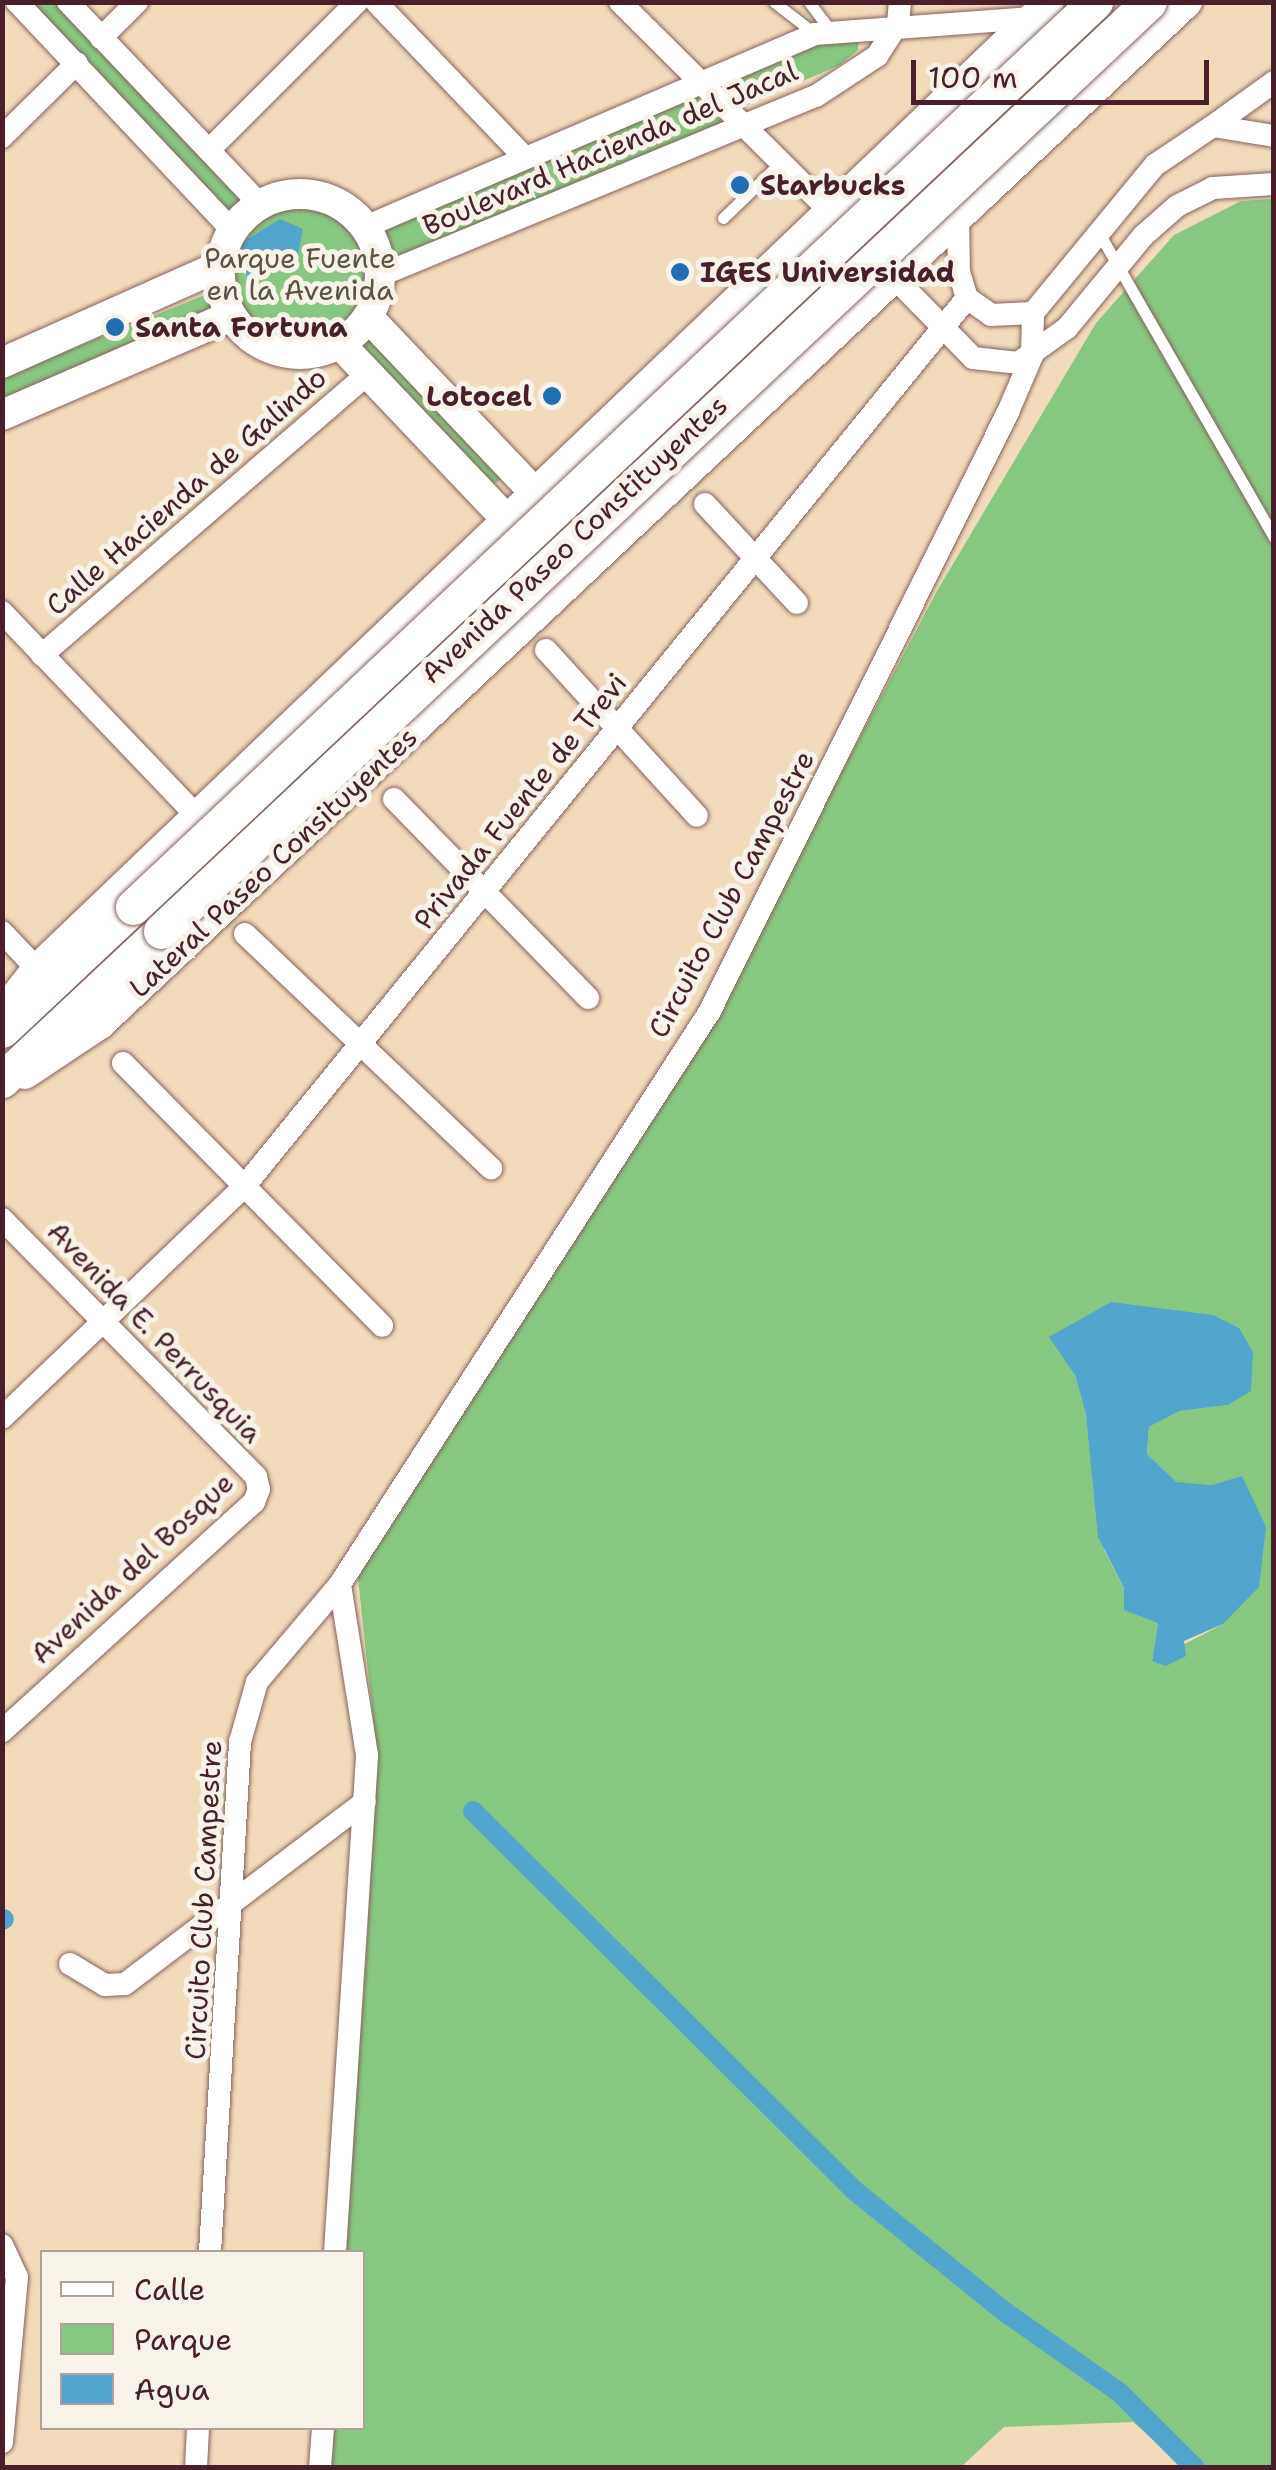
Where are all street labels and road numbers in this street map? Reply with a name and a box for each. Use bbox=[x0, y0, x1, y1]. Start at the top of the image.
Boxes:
street label: Boulevard Hacienda del Jacal bbox=[417, 54, 803, 242]
street label: Calle Hacienda de Galindo bbox=[39, 360, 333, 622]
street label: Avenida Paseo Constituyentes bbox=[414, 388, 734, 690]
street label: Privada Fuente de Trevi bbox=[406, 666, 634, 936]
street label: Lateral Paseo Consituyentes bbox=[122, 720, 424, 1004]
street label: Circuito Club Campestre bbox=[641, 745, 821, 1043]
street label: Avenida E. Perrusquia bbox=[41, 1214, 269, 1450]
street label: Avenida del Bosque bbox=[24, 1465, 240, 1671]
street label: Circuito Club Campestre bbox=[178, 1739, 228, 2061]

